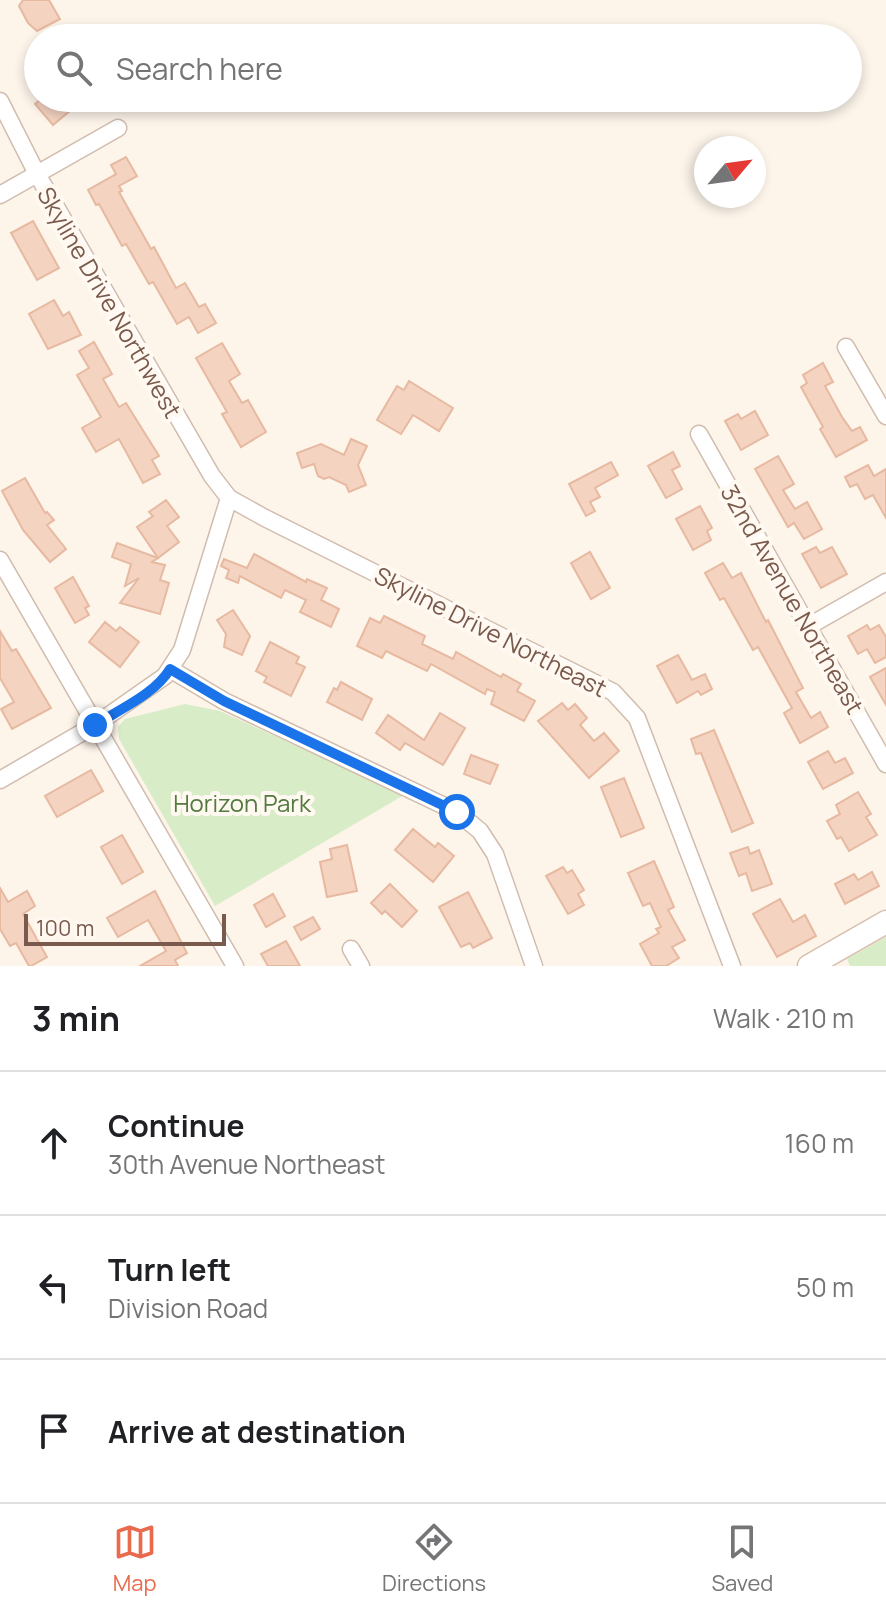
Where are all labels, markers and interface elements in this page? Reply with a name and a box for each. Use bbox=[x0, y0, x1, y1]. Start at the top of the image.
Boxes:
search box bbox=[24, 24, 862, 112]
icon: search bbox=[52, 46, 96, 90]
text: Search here bbox=[116, 48, 283, 89]
north arrow bbox=[694, 136, 766, 208]
street label: Skyline Drive Northwest bbox=[30, 180, 190, 424]
street label: 32nd Avenue Northeast bbox=[714, 478, 872, 720]
street label: Skyline Drive Northeast bbox=[369, 558, 613, 704]
route end bbox=[77, 707, 113, 743]
park label: Horizon Park bbox=[173, 786, 312, 819]
route start bbox=[439, 794, 475, 830]
scale bar bbox=[24, 910, 226, 946]
text: 100 m bbox=[36, 913, 94, 943]
text: 3 min bbox=[32, 995, 120, 1041]
text: Walk · 210 m bbox=[713, 1000, 854, 1036]
text: Continue bbox=[108, 1105, 244, 1146]
icon: ahead bbox=[32, 1121, 76, 1165]
text: 160 m bbox=[785, 1125, 854, 1161]
text: 30th Avenue Northeast bbox=[108, 1146, 385, 1182]
text: Turn left bbox=[108, 1249, 231, 1290]
icon: left bbox=[32, 1265, 76, 1309]
text: 50 m bbox=[796, 1269, 854, 1305]
text: Division Road bbox=[108, 1290, 268, 1326]
icon: arrive bbox=[32, 1409, 76, 1453]
text: Arrive at destination bbox=[108, 1411, 406, 1452]
tab: Map bbox=[113, 1520, 157, 1598]
tab: Directions bbox=[382, 1520, 486, 1598]
tab: Saved bbox=[711, 1520, 773, 1598]

